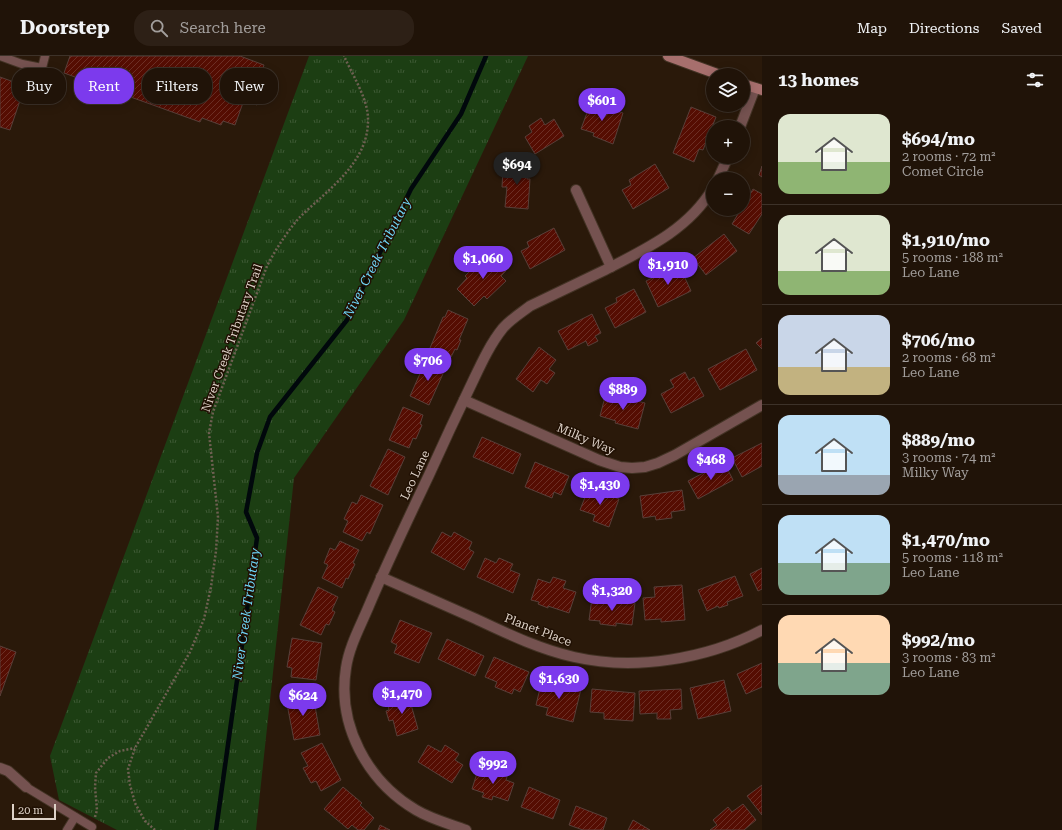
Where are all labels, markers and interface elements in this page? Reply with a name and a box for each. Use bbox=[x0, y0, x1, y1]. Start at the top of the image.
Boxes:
search box bbox=[134, 10, 414, 46]
text: Doorstep bbox=[20, 16, 110, 39]
icon: search bbox=[148, 17, 170, 39]
text: Search here bbox=[180, 19, 266, 37]
text: Map bbox=[857, 20, 887, 36]
text: Directions bbox=[909, 20, 979, 36]
text: Saved bbox=[1001, 20, 1042, 36]
chip: Buy bbox=[12, 68, 66, 104]
chip: Rent bbox=[74, 68, 134, 104]
chip: Filters bbox=[142, 68, 212, 104]
chip: New bbox=[220, 68, 278, 104]
map controls bbox=[706, 68, 750, 216]
button: layers bbox=[706, 68, 750, 112]
icon: filters bbox=[1024, 69, 1046, 91]
text: 13 homes bbox=[778, 70, 859, 90]
pin: $601 bbox=[578, 88, 626, 122]
text: $601 bbox=[587, 93, 617, 108]
button: + bbox=[706, 120, 750, 164]
text: $694/mo bbox=[902, 129, 975, 149]
icon: home bbox=[810, 130, 858, 178]
text: 2 rooms · 72 m² bbox=[902, 149, 996, 164]
pin: $694 bbox=[493, 152, 541, 186]
text: $694 bbox=[502, 157, 532, 172]
text: Comet Circle bbox=[902, 164, 984, 179]
button: − bbox=[706, 172, 750, 216]
water label: Niver Creek Tributary bbox=[340, 195, 414, 322]
text: $1,910/mo bbox=[902, 230, 990, 250]
icon: home bbox=[810, 231, 858, 279]
pin: $1,060 bbox=[450, 246, 516, 280]
text: 5 rooms · 188 m² bbox=[902, 250, 1003, 265]
text: $1,060 bbox=[463, 251, 503, 266]
pin: $1,910 bbox=[635, 252, 701, 286]
text: $1,910 bbox=[648, 257, 688, 272]
street label: Niver Creek Tributary Trail bbox=[199, 262, 265, 414]
text: Leo Lane bbox=[902, 265, 959, 280]
text: $706/mo bbox=[902, 330, 975, 350]
icon: home bbox=[810, 331, 858, 379]
pin: $706 bbox=[404, 348, 452, 382]
text: 2 rooms · 68 m² bbox=[902, 350, 996, 365]
text: $706 bbox=[413, 353, 443, 368]
text: Leo Lane bbox=[902, 365, 959, 380]
pin: $889 bbox=[599, 377, 647, 411]
text: $889 bbox=[608, 382, 638, 397]
street label: Milky Way bbox=[555, 421, 618, 458]
text: $889/mo bbox=[902, 430, 975, 450]
icon: home bbox=[810, 431, 858, 479]
pin: $468 bbox=[687, 447, 735, 481]
street label: Leo Lane bbox=[397, 448, 433, 502]
text: 3 rooms · 74 m² bbox=[902, 450, 996, 465]
text: $468 bbox=[696, 452, 726, 467]
text: Milky Way bbox=[902, 465, 969, 480]
pin: $1,430 bbox=[567, 472, 633, 506]
text: $1,430 bbox=[580, 477, 620, 492]
text: $1,470/mo bbox=[902, 530, 990, 550]
icon: home bbox=[810, 531, 858, 579]
water label: Niver Creek Tributary bbox=[229, 547, 263, 682]
text: 5 rooms · 118 m² bbox=[902, 550, 1003, 565]
text: Leo Lane bbox=[902, 565, 959, 580]
pin: $1,320 bbox=[579, 578, 645, 612]
text: $1,320 bbox=[592, 583, 632, 598]
street label: Planet Place bbox=[502, 611, 574, 649]
text: $992/mo bbox=[902, 630, 975, 650]
icon: home bbox=[810, 631, 858, 679]
text: 3 rooms · 83 m² bbox=[902, 650, 996, 665]
text: Leo Lane bbox=[902, 665, 959, 680]
pin: $1,630 bbox=[526, 666, 592, 700]
text: $1,630 bbox=[539, 671, 579, 686]
pin: $1,470 bbox=[369, 681, 435, 715]
pin: $624 bbox=[279, 683, 327, 717]
text: $1,470 bbox=[382, 686, 422, 701]
text: $624 bbox=[288, 688, 318, 703]
pin: $992 bbox=[469, 751, 517, 785]
text: $992 bbox=[478, 756, 508, 771]
scale bar bbox=[12, 802, 56, 821]
text: 20 m bbox=[18, 804, 43, 817]

